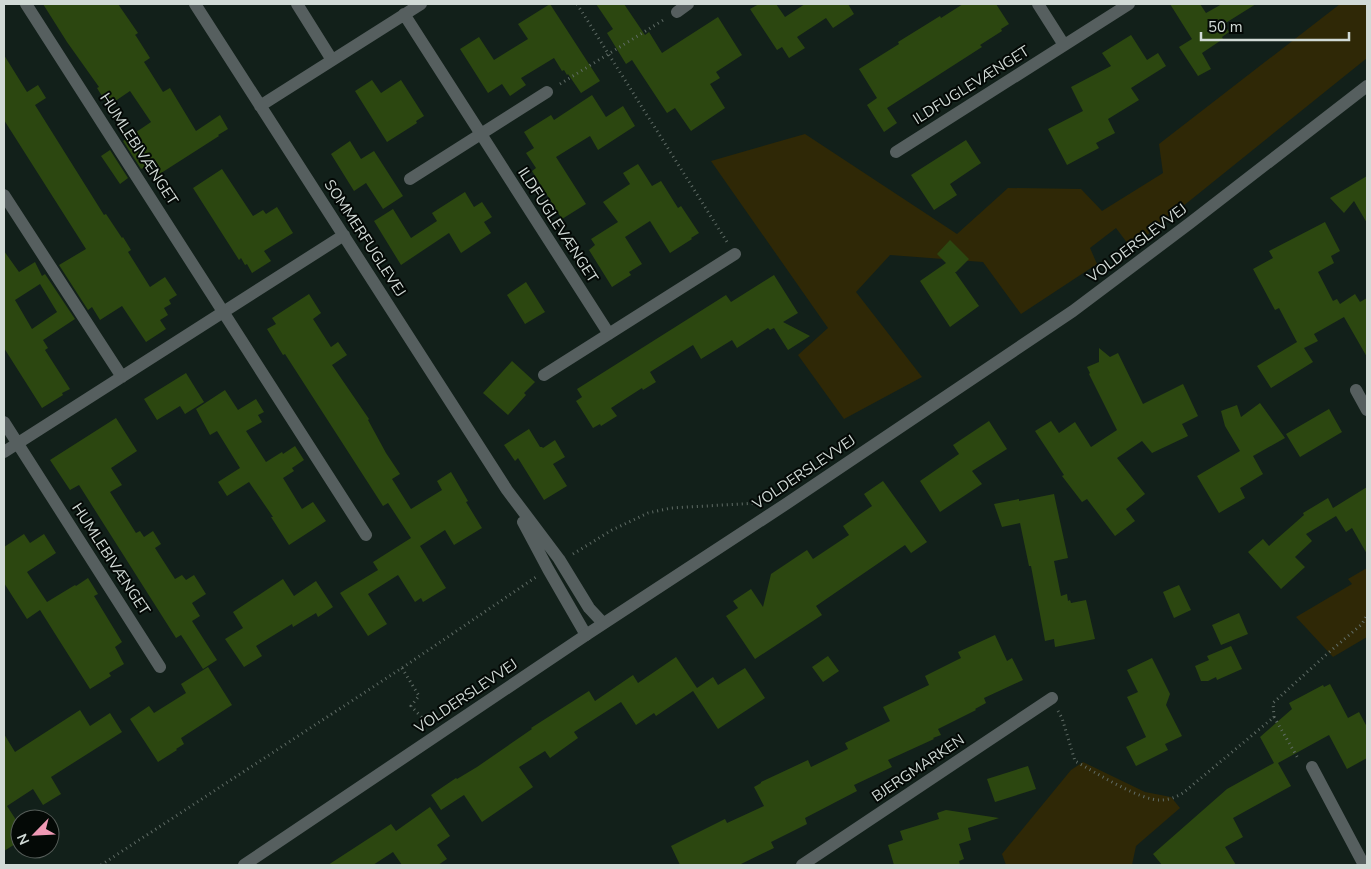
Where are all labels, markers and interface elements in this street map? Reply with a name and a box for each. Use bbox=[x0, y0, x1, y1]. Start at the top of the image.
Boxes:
scale bar bbox=[1201, 10, 1348, 42]
text: 50 m bbox=[1208, 17, 1243, 37]
street label: ILDFUGLEVÆNGET bbox=[909, 41, 1033, 129]
street label: HUMLEBIVÆNGET bbox=[95, 89, 183, 209]
street label: ILDFUGLEVÆNGET bbox=[513, 163, 603, 287]
street label: SOMMERFUGLEVEJ bbox=[320, 176, 410, 300]
street label: VOLDERSLEVVEJ bbox=[1082, 199, 1191, 288]
street label: VOLDERSLEVVEJ bbox=[748, 430, 859, 514]
street label: HUMLEBIVÆNGET bbox=[67, 499, 155, 619]
street label: VOLDERSLEVVEJ bbox=[410, 654, 521, 738]
street label: BJERGMARKEN bbox=[868, 730, 968, 806]
north arrow bbox=[10, 809, 60, 859]
text: N bbox=[13, 830, 34, 848]

